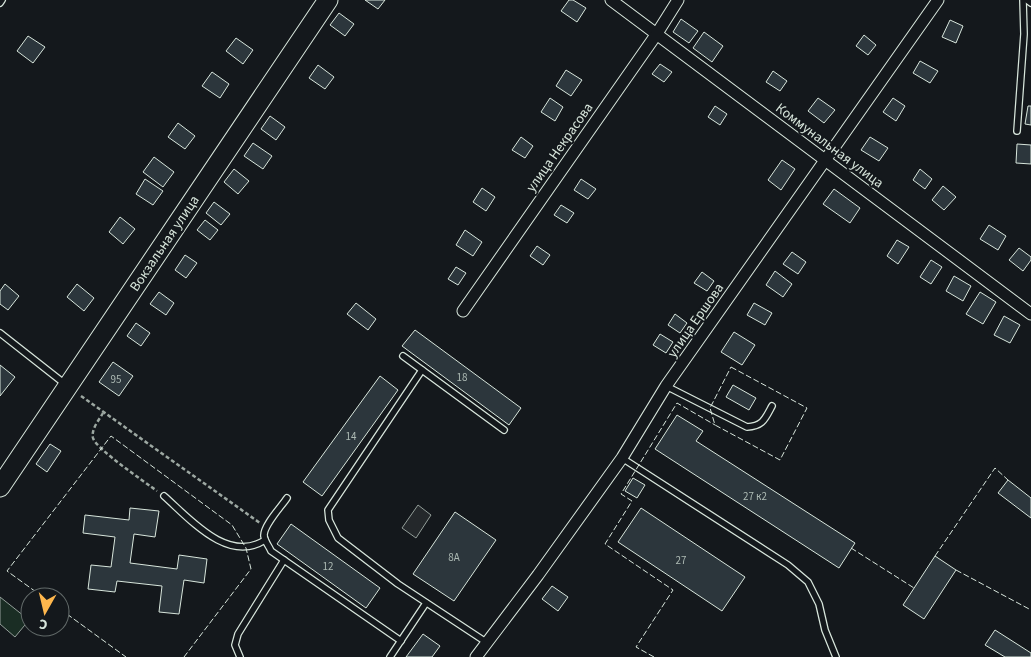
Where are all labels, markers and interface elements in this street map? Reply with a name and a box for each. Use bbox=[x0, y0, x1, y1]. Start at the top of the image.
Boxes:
street label: Коммунальная улица bbox=[771, 98, 888, 193]
street label: улица Некрасова bbox=[522, 99, 598, 196]
street label: Вокзальная улица bbox=[125, 191, 204, 296]
street label: улица Ершова bbox=[663, 279, 729, 362]
house number: 18 bbox=[457, 370, 468, 385]
house number: 95 bbox=[111, 372, 121, 387]
house number: 14 bbox=[346, 429, 357, 444]
house number: 27 к2 bbox=[743, 489, 767, 504]
house number: 8А bbox=[448, 550, 460, 565]
house number: 27 bbox=[676, 553, 686, 568]
house number: 12 bbox=[323, 559, 333, 574]
north arrow bbox=[20, 587, 70, 637]
text: С bbox=[38, 613, 49, 634]

